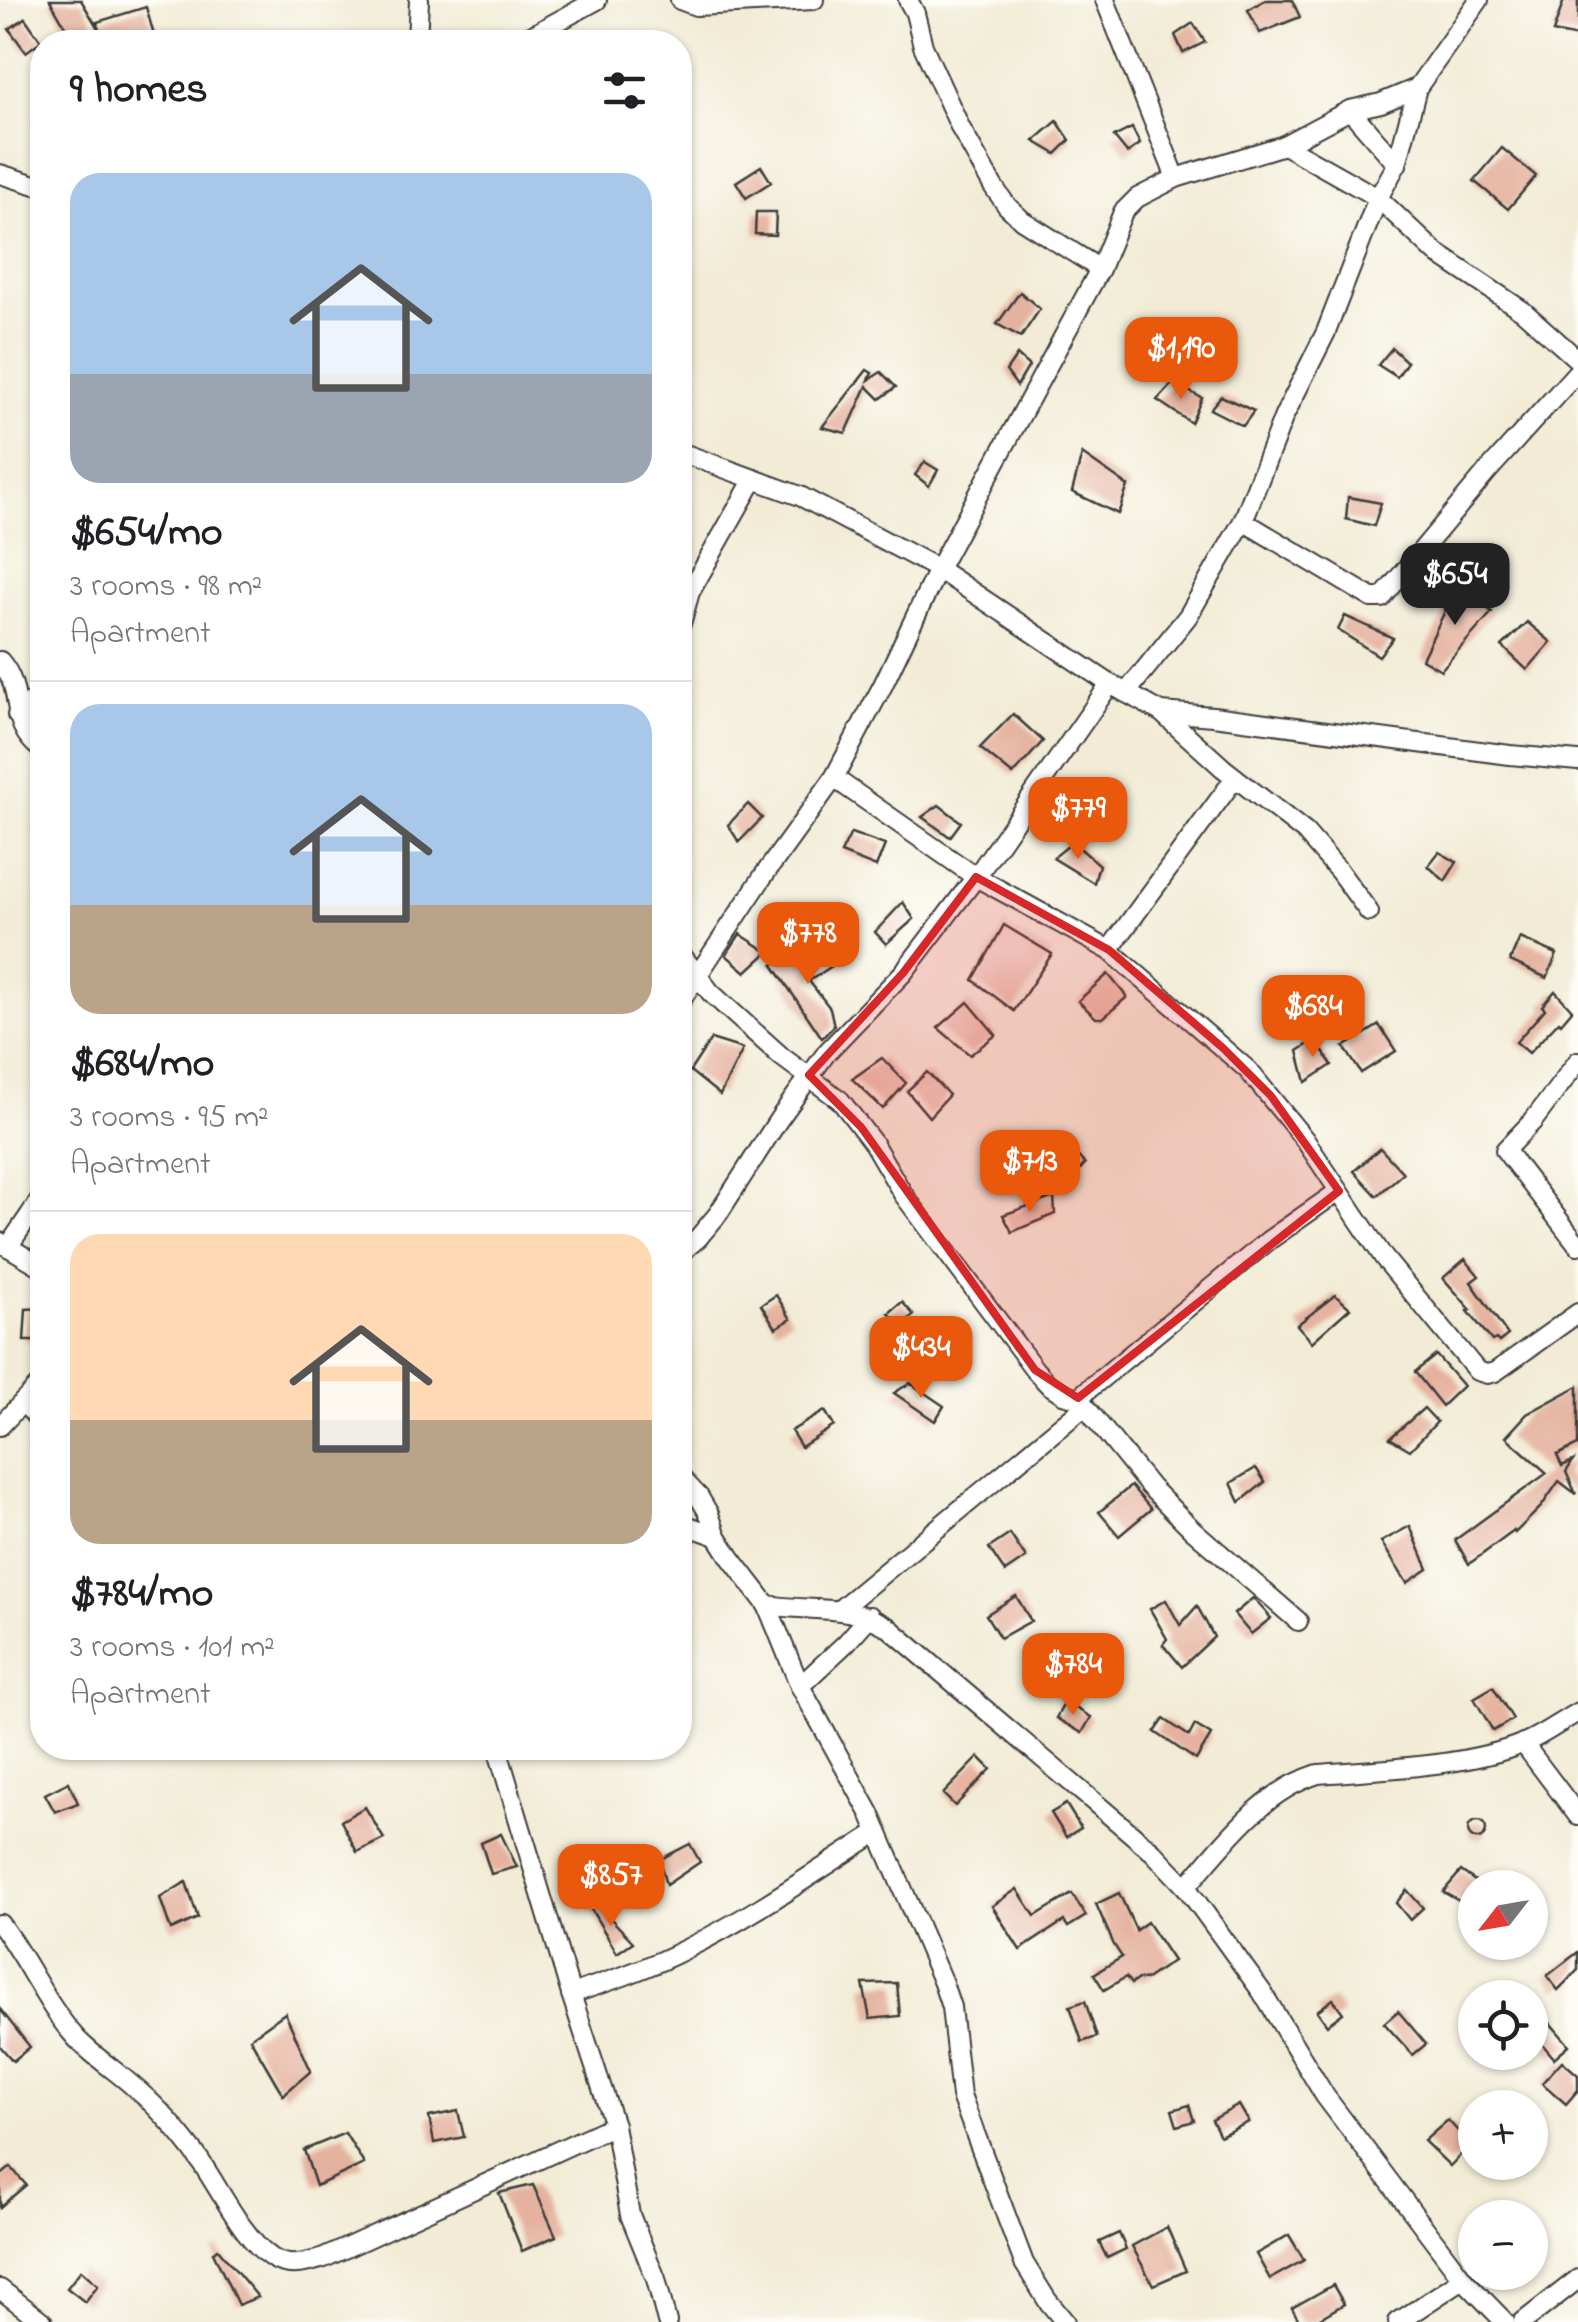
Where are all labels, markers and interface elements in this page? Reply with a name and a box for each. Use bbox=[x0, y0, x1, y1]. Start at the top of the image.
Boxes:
text: 9 homes bbox=[70, 60, 208, 121]
icon: filters bbox=[597, 63, 652, 118]
icon: home bbox=[271, 238, 451, 418]
pin: $1,190 bbox=[1100, 317, 1262, 402]
text: $1,190 bbox=[1147, 326, 1215, 373]
text: $654/mo bbox=[70, 503, 223, 564]
pin: $654 bbox=[1396, 543, 1514, 628]
text: $654 bbox=[1423, 552, 1487, 599]
text: 3 rooms · 98 m² bbox=[70, 564, 262, 611]
text: Apartment bbox=[70, 611, 211, 658]
icon: home bbox=[271, 769, 451, 949]
pin: $779 bbox=[1019, 777, 1137, 862]
text: $779 bbox=[1050, 786, 1106, 833]
pin: $778 bbox=[749, 902, 867, 987]
text: $778 bbox=[779, 911, 837, 958]
pin: $684 bbox=[1254, 975, 1372, 1060]
text: $684 bbox=[1284, 984, 1342, 1031]
text: $684/mo bbox=[70, 1034, 214, 1095]
text: 3 rooms · 95 m² bbox=[70, 1095, 269, 1142]
pin: $713 bbox=[971, 1130, 1089, 1215]
text: $713 bbox=[1002, 1139, 1058, 1186]
text: Apartment bbox=[70, 1142, 211, 1189]
icon: home bbox=[271, 1299, 451, 1479]
pin: $434 bbox=[862, 1316, 980, 1401]
text: $434 bbox=[892, 1325, 950, 1372]
text: $784/mo bbox=[70, 1564, 213, 1625]
text: 3 rooms · 101 m² bbox=[70, 1625, 275, 1672]
pin: $784 bbox=[1014, 1633, 1132, 1718]
text: $784 bbox=[1044, 1642, 1102, 1689]
text: Apartment bbox=[70, 1672, 211, 1719]
pin: $857 bbox=[552, 1844, 670, 1929]
text: $857 bbox=[580, 1853, 642, 1900]
north arrow bbox=[1458, 1870, 1548, 1960]
map controls bbox=[1458, 1870, 1548, 2290]
button: locate bbox=[1458, 1980, 1548, 2070]
button: + bbox=[1458, 2090, 1548, 2180]
button: − bbox=[1458, 2200, 1548, 2290]

